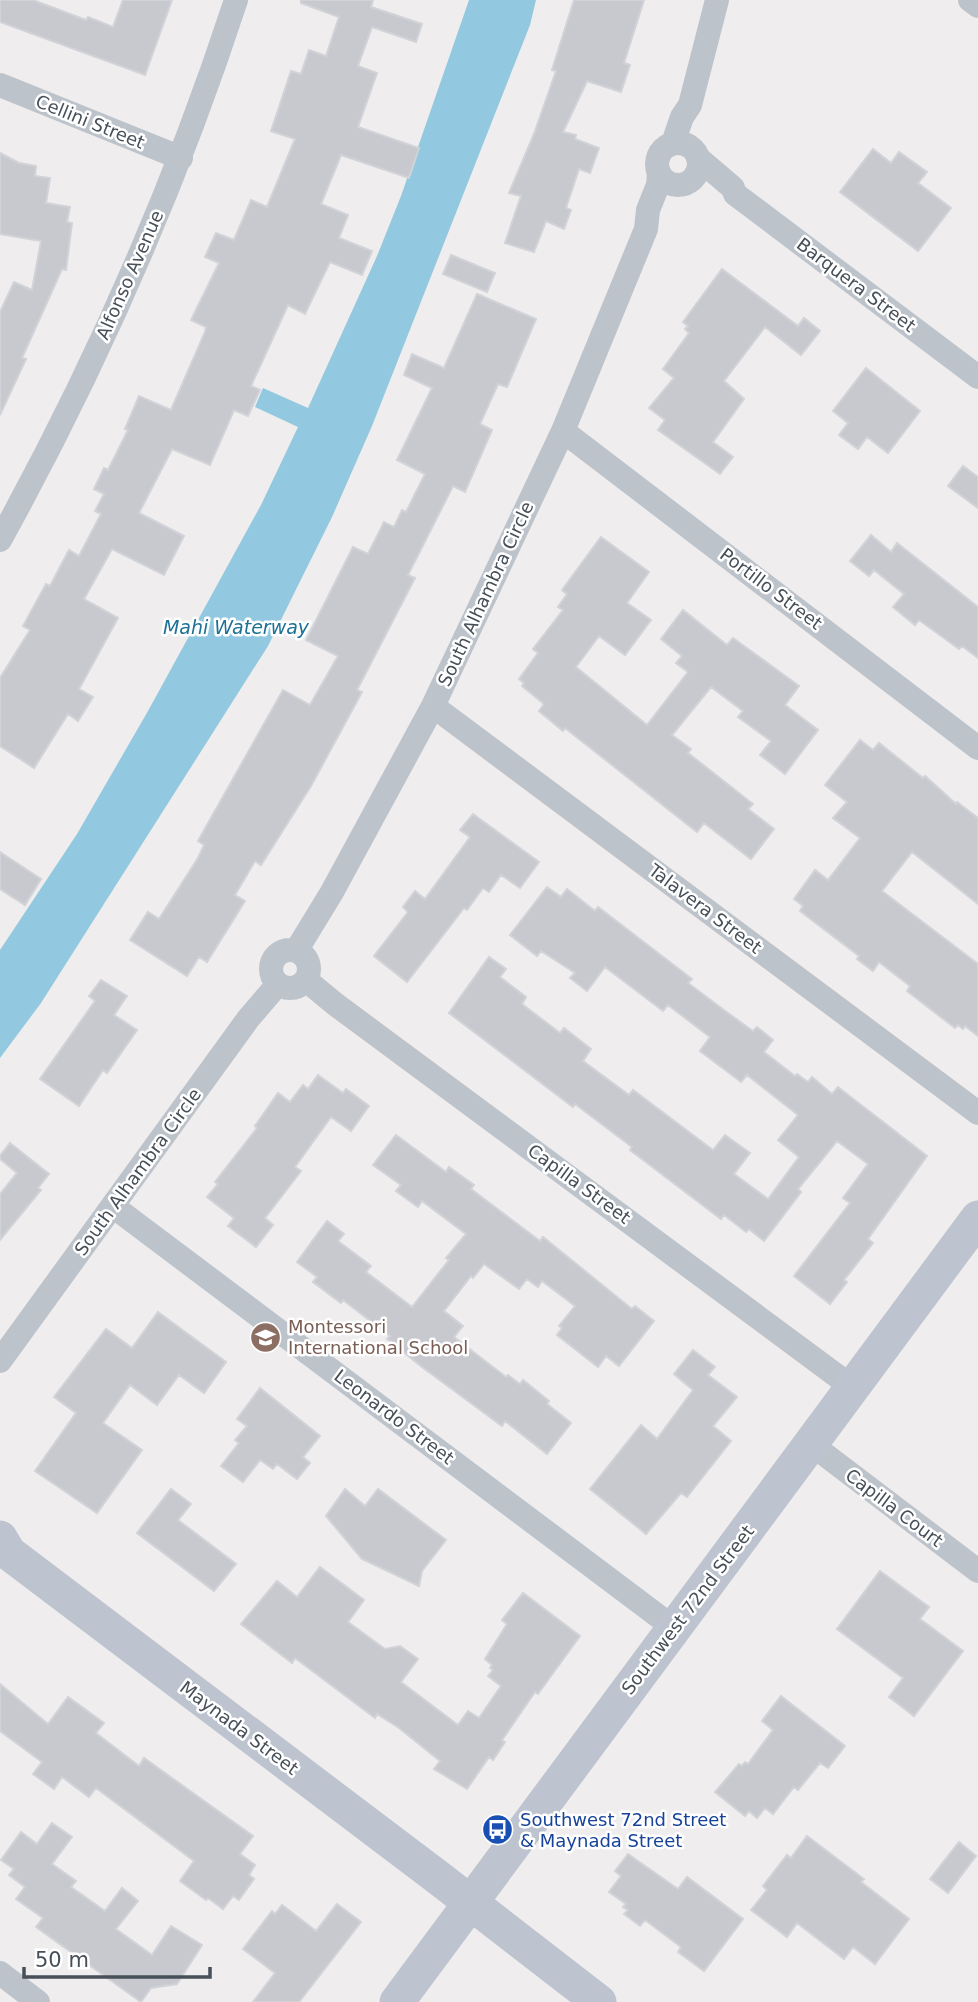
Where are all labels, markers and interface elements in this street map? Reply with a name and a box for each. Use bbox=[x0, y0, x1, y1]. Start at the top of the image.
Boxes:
street label: Cellini Street bbox=[33, 90, 148, 153]
street label: Alfonso Avenue bbox=[92, 207, 167, 343]
street label: Barquera Street bbox=[793, 233, 920, 336]
street label: South Alhambra Circle bbox=[433, 498, 538, 690]
street label: Portillo Street bbox=[716, 543, 826, 634]
water label: Mahi Waterway bbox=[163, 616, 310, 638]
street label: Talavera Street bbox=[644, 859, 766, 958]
street label: South Alhambra Circle bbox=[70, 1084, 205, 1259]
street label: Capilla Street bbox=[524, 1139, 635, 1228]
place label: Montessori International School bbox=[288, 1316, 468, 1358]
school or university icon: Montessori International School bbox=[248, 1320, 282, 1354]
street label: Leonardo Street bbox=[330, 1365, 458, 1468]
street label: Capilla Court bbox=[842, 1464, 947, 1551]
street label: Southwest 72nd Street bbox=[617, 1521, 758, 1698]
street label: Maynada Street bbox=[176, 1676, 303, 1779]
place label: Southwest 72nd Street & Maynada Street bbox=[520, 1809, 726, 1851]
bus stop icon: Southwest 72nd Street & Maynada Street bbox=[480, 1813, 514, 1847]
scale bar bbox=[24, 1936, 210, 1980]
text: 50 m bbox=[35, 1948, 89, 1972]

